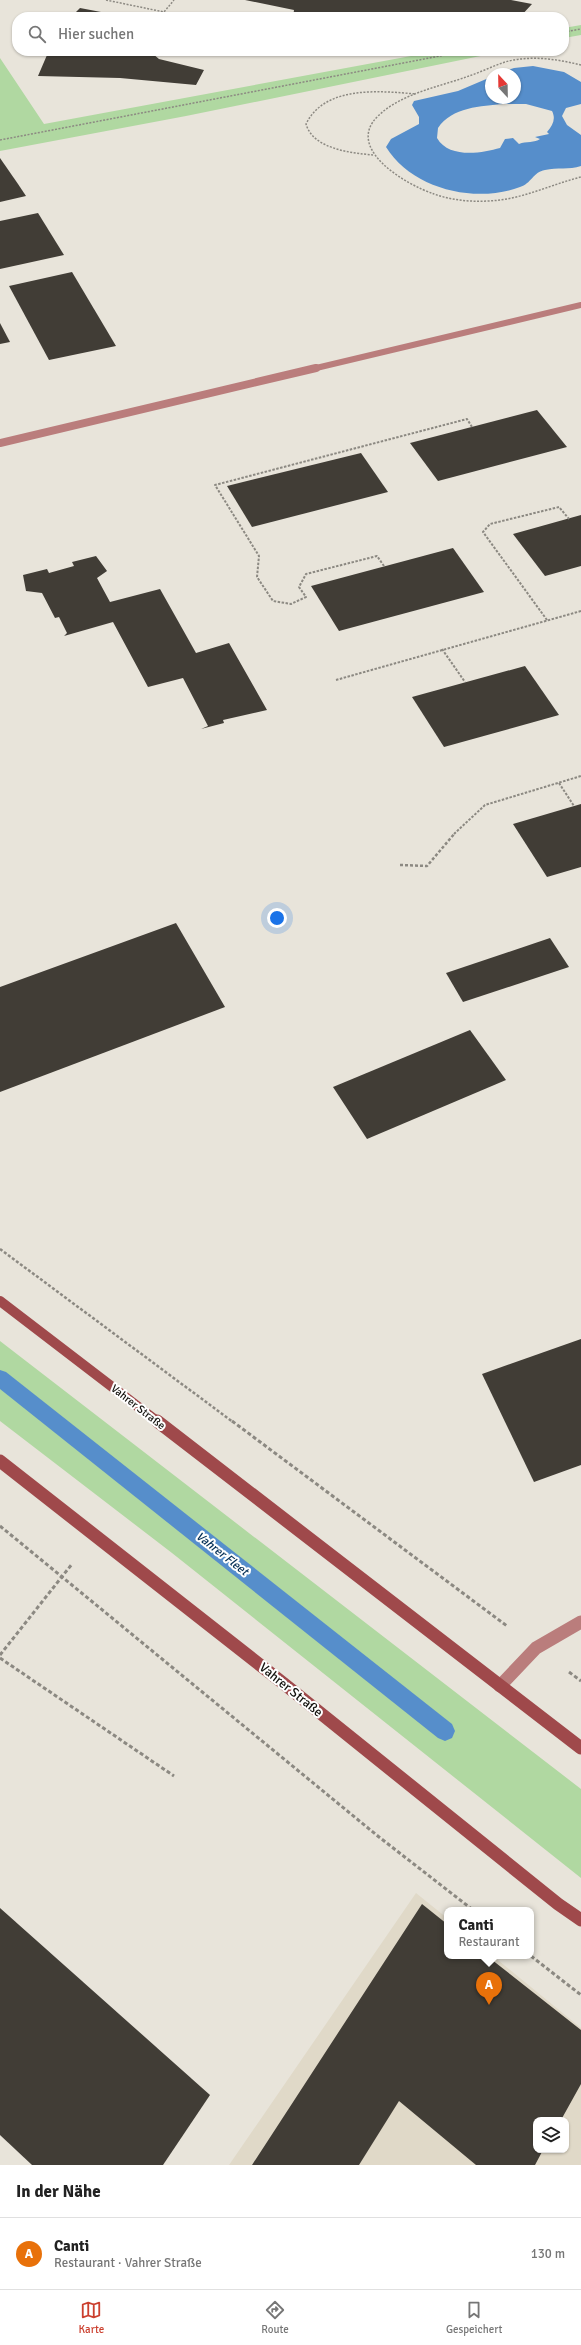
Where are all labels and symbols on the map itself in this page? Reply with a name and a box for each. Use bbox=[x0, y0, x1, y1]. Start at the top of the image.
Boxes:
north arrow bbox=[485, 68, 521, 104]
your location bbox=[267, 908, 287, 928]
street label: Vahrer Straße bbox=[108, 1382, 168, 1432]
water label: Vahrer Fleet bbox=[193, 1529, 253, 1580]
street label: Vahrer Straße bbox=[256, 1660, 326, 1720]
pin: A bbox=[476, 1972, 502, 2005]

